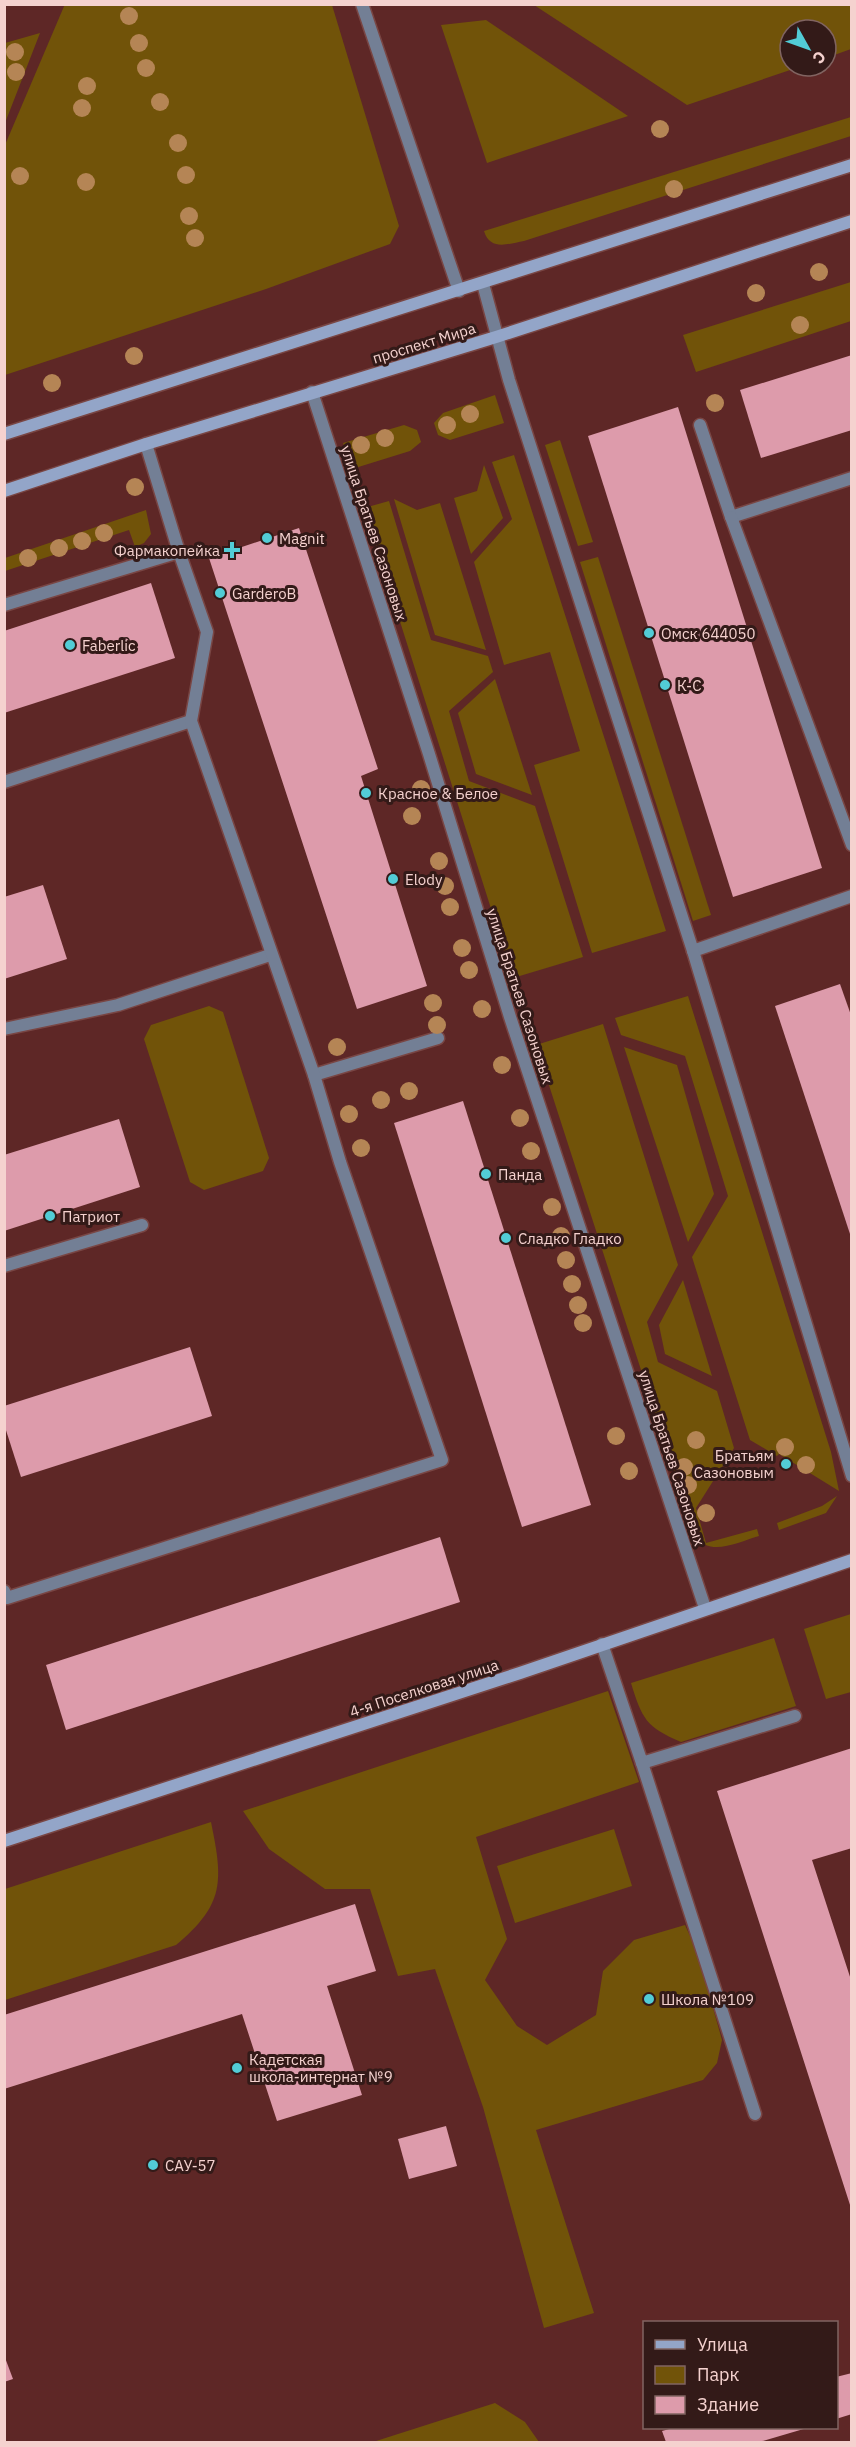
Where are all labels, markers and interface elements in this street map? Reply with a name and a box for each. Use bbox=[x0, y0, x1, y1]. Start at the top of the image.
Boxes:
north arrow bbox=[778, 18, 838, 78]
text: С bbox=[808, 47, 831, 68]
street label: проспект Мира bbox=[370, 318, 478, 368]
street label: улица Братьев Сазоновых bbox=[337, 443, 411, 624]
place label: Magnit bbox=[279, 529, 325, 548]
marker: Magnit bbox=[260, 531, 274, 545]
place label: Фармакопейка bbox=[114, 541, 220, 560]
marker: Фармакопейка bbox=[225, 543, 239, 557]
place label: GarderoB bbox=[232, 584, 296, 603]
marker: GarderoB bbox=[213, 586, 227, 600]
place label: Омск 644050 bbox=[661, 624, 755, 643]
marker: Омск 644050 bbox=[642, 626, 656, 640]
place label: Faberlic bbox=[82, 636, 136, 655]
marker: Faberlic bbox=[63, 638, 77, 652]
place label: К-С bbox=[677, 676, 702, 695]
marker: К-С bbox=[658, 678, 672, 692]
place label: Красное & Белое bbox=[378, 784, 498, 803]
marker: Красное & Белое bbox=[359, 786, 373, 800]
place label: Elody bbox=[405, 870, 443, 889]
marker: Elody bbox=[386, 872, 400, 886]
street label: улица Братьев Сазоновых bbox=[483, 906, 557, 1087]
place label: Панда bbox=[498, 1165, 542, 1184]
marker: Панда bbox=[479, 1167, 493, 1181]
place label: Патриот bbox=[62, 1207, 120, 1226]
marker: Патриот bbox=[43, 1209, 57, 1223]
place label: Сладко Гладко bbox=[518, 1229, 622, 1248]
marker: Сладко Гладко bbox=[499, 1231, 513, 1245]
street label: улица Братьев Сазоновых bbox=[635, 1368, 709, 1549]
place label: Братьям Сазоновым bbox=[694, 1446, 774, 1482]
marker: Братьям Сазоновым bbox=[779, 1457, 793, 1471]
street label: 4-я Поселковая улица bbox=[347, 1655, 501, 1721]
place label: Школа №109 bbox=[661, 1990, 754, 2009]
marker: Школа №109 bbox=[642, 1992, 656, 2006]
place label: Кадетская школа-интернат №9 bbox=[249, 2050, 393, 2086]
marker: Кадетская школа-интернат №9 bbox=[230, 2061, 244, 2075]
place label: САУ-57 bbox=[165, 2156, 216, 2175]
marker: САУ-57 bbox=[146, 2158, 160, 2172]
legend bbox=[643, 2321, 838, 2429]
text: Улица bbox=[697, 2333, 748, 2356]
text: Парк bbox=[697, 2363, 740, 2386]
text: Здание bbox=[697, 2393, 759, 2416]

